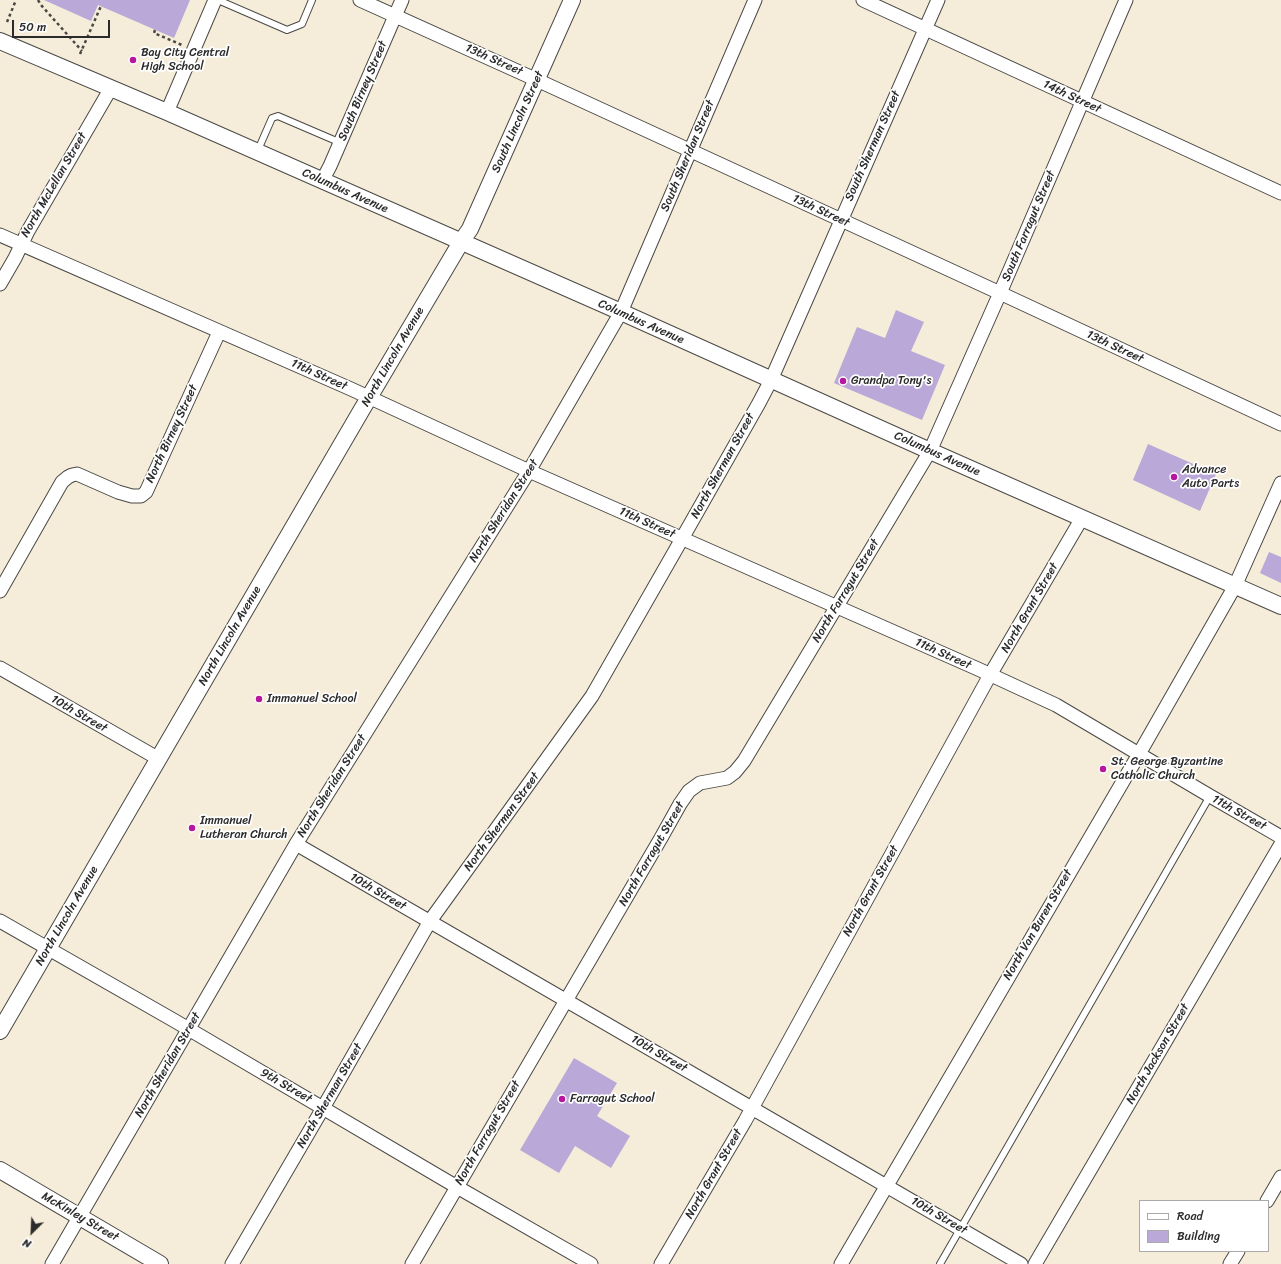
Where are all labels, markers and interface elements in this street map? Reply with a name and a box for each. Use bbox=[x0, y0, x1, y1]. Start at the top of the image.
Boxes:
scale bar bbox=[14, 12, 112, 38]
text: 50 m bbox=[19, 16, 46, 38]
street label: South Birney Street bbox=[335, 39, 391, 143]
street label: 13th Street bbox=[463, 41, 525, 79]
place label: Bay City Central High School bbox=[141, 46, 229, 74]
marker: Bay City Central High School bbox=[128, 55, 138, 65]
street label: South Lincoln Street bbox=[489, 69, 547, 175]
street label: 14th Street bbox=[1041, 77, 1103, 117]
street label: South Sherman Street bbox=[842, 89, 904, 203]
street label: South Sheridan Street bbox=[658, 98, 718, 214]
street label: North McLellan Street bbox=[18, 130, 90, 240]
street label: Columbus Avenue bbox=[300, 166, 390, 216]
street label: South Farragut Street bbox=[999, 168, 1059, 284]
street label: 13th Street bbox=[790, 192, 852, 230]
street label: Columbus Avenue bbox=[596, 297, 686, 347]
street label: North Lincoln Avenue bbox=[359, 305, 427, 409]
street label: 13th Street bbox=[1084, 328, 1146, 366]
street label: 11th Street bbox=[289, 356, 349, 394]
place label: Grandpa Tony's bbox=[851, 374, 931, 388]
marker: Grandpa Tony's bbox=[838, 376, 848, 386]
street label: North Birney Street bbox=[143, 383, 201, 485]
street label: North Sherman Street bbox=[688, 411, 758, 521]
street label: Columbus Avenue bbox=[892, 429, 982, 479]
street label: North Sheridan Street bbox=[466, 457, 542, 565]
place label: Advance Auto Parts bbox=[1182, 463, 1239, 491]
marker: Advance Auto Parts bbox=[1169, 472, 1179, 482]
street label: 11th Street bbox=[617, 504, 677, 542]
street label: North Farragut Street bbox=[809, 537, 883, 645]
street label: North Grant Street bbox=[998, 560, 1062, 656]
street label: North Lincoln Avenue bbox=[196, 584, 264, 688]
street label: 11th Street bbox=[913, 635, 973, 673]
street label: 10th Street bbox=[48, 692, 110, 736]
place label: Immanuel School bbox=[267, 692, 357, 706]
marker: Immanuel School bbox=[254, 694, 264, 704]
street label: North Sheridan Street bbox=[294, 732, 370, 840]
place label: St. George Byzantine Catholic Church bbox=[1111, 755, 1223, 783]
marker: St. George Byzantine Catholic Church bbox=[1098, 764, 1108, 774]
street label: North Sherman Street bbox=[461, 770, 543, 874]
street label: 11th Street bbox=[1209, 792, 1269, 834]
street label: North Farragut Street bbox=[616, 799, 688, 909]
place label: Immanuel Lutheran Church bbox=[200, 814, 288, 842]
marker: Immanuel Lutheran Church bbox=[187, 823, 197, 833]
street label: North Grant Street bbox=[840, 843, 902, 939]
street label: North Lincoln Avenue bbox=[33, 864, 101, 968]
street label: North Van Buren Street bbox=[1000, 867, 1076, 983]
street label: 10th Street bbox=[347, 870, 409, 914]
street label: North Jackson Street bbox=[1123, 1001, 1193, 1107]
street label: North Sheridan Street bbox=[132, 1010, 204, 1120]
street label: 10th Street bbox=[628, 1032, 690, 1076]
street label: North Sherman Street bbox=[294, 1041, 366, 1151]
street label: 9th Street bbox=[258, 1066, 314, 1106]
street label: North Farragut Street bbox=[452, 1078, 524, 1188]
place label: Farragut School bbox=[570, 1092, 655, 1106]
marker: Farragut School bbox=[557, 1094, 567, 1104]
street label: North Grant Street bbox=[682, 1126, 746, 1222]
street label: McKinley Street bbox=[39, 1189, 121, 1245]
street label: 10th Street bbox=[908, 1194, 970, 1238]
legend bbox=[1139, 1200, 1269, 1252]
text: Road bbox=[1177, 1205, 1203, 1227]
north arrow bbox=[12, 1212, 52, 1252]
text: Building bbox=[1177, 1225, 1220, 1247]
text: N bbox=[20, 1233, 34, 1254]

